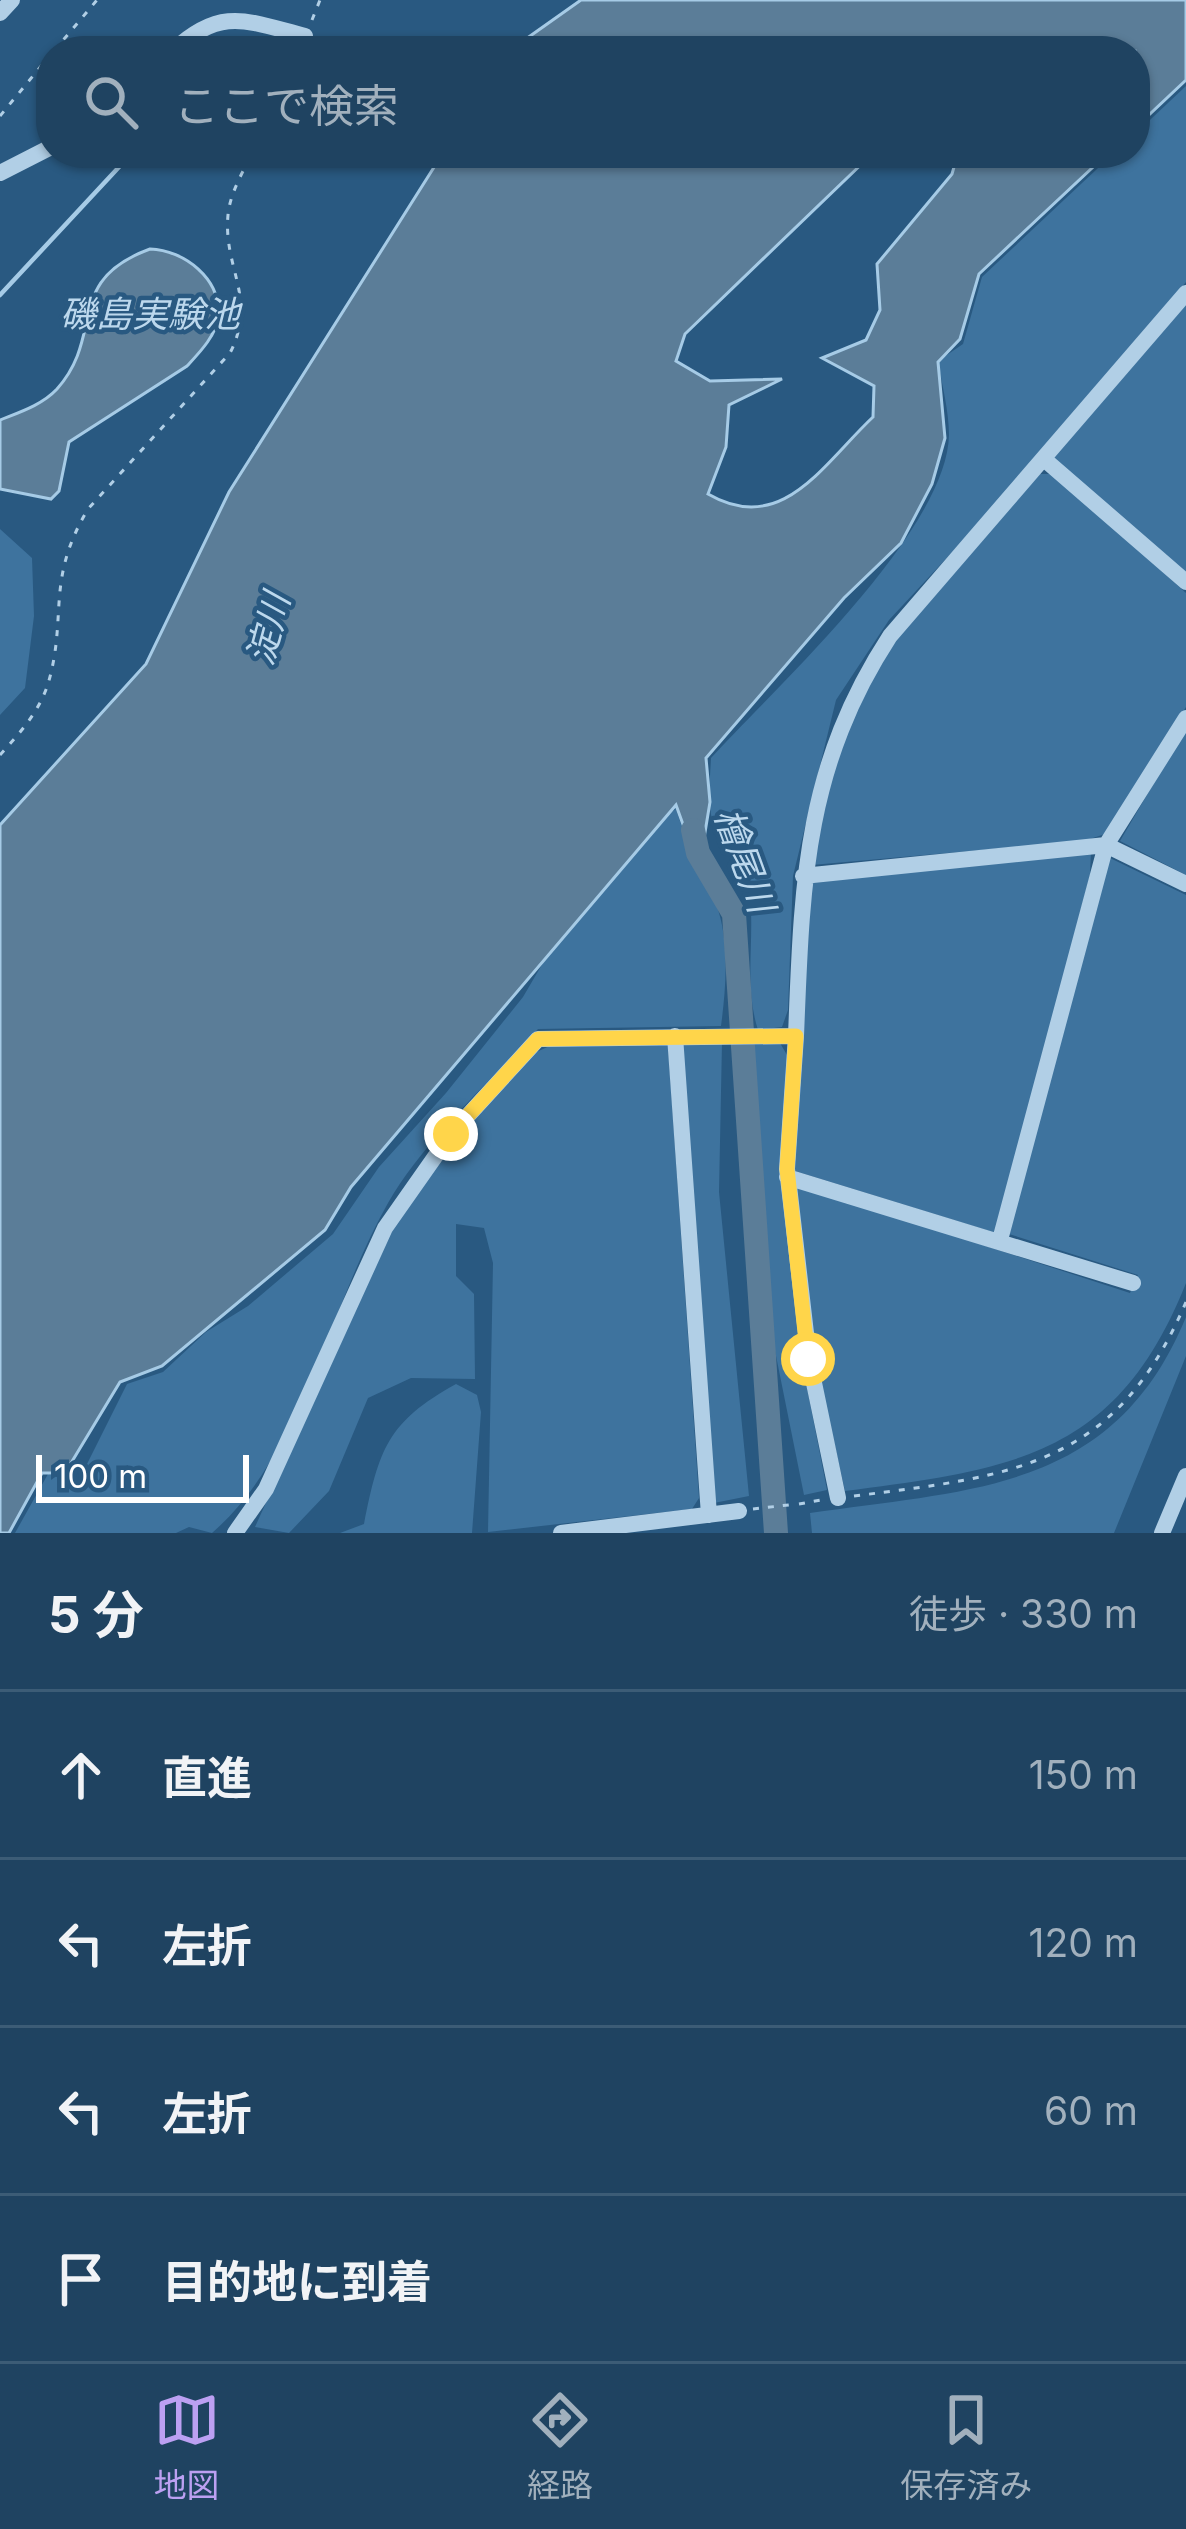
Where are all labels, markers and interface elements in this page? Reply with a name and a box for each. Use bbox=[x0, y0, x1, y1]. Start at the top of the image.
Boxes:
search box bbox=[36, 36, 1150, 168]
icon: search bbox=[78, 69, 144, 135]
text: ここで検索 bbox=[174, 78, 399, 133]
water label: 磯島実験池 bbox=[60, 292, 243, 336]
water label: 淀川 bbox=[237, 585, 300, 669]
water label: 檜尾川 bbox=[706, 802, 786, 922]
route end bbox=[424, 1107, 478, 1161]
route start bbox=[781, 1332, 835, 1386]
scale bar bbox=[36, 1449, 249, 1502]
text: 100 m bbox=[54, 1456, 147, 1496]
text: 5 分 bbox=[48, 1584, 144, 1645]
text: 徒歩 · 330 m bbox=[909, 1590, 1138, 1637]
icon: ahead bbox=[48, 1742, 114, 1808]
text: 直進 bbox=[162, 1750, 252, 1805]
text: 150 m bbox=[1029, 1751, 1138, 1798]
icon: left bbox=[48, 1910, 114, 1976]
text: 左折 bbox=[162, 1918, 252, 1973]
text: 120 m bbox=[1029, 1919, 1138, 1966]
icon: left bbox=[48, 2078, 114, 2144]
text: 左折 bbox=[162, 2086, 252, 2141]
text: 60 m bbox=[1044, 2087, 1138, 2134]
icon: arrive bbox=[48, 2246, 114, 2312]
text: 目的地に到着 bbox=[162, 2254, 432, 2309]
tab: 地図 bbox=[154, 2387, 220, 2507]
tab: 経路 bbox=[527, 2387, 593, 2507]
tab: 保存済み bbox=[900, 2387, 1032, 2507]

